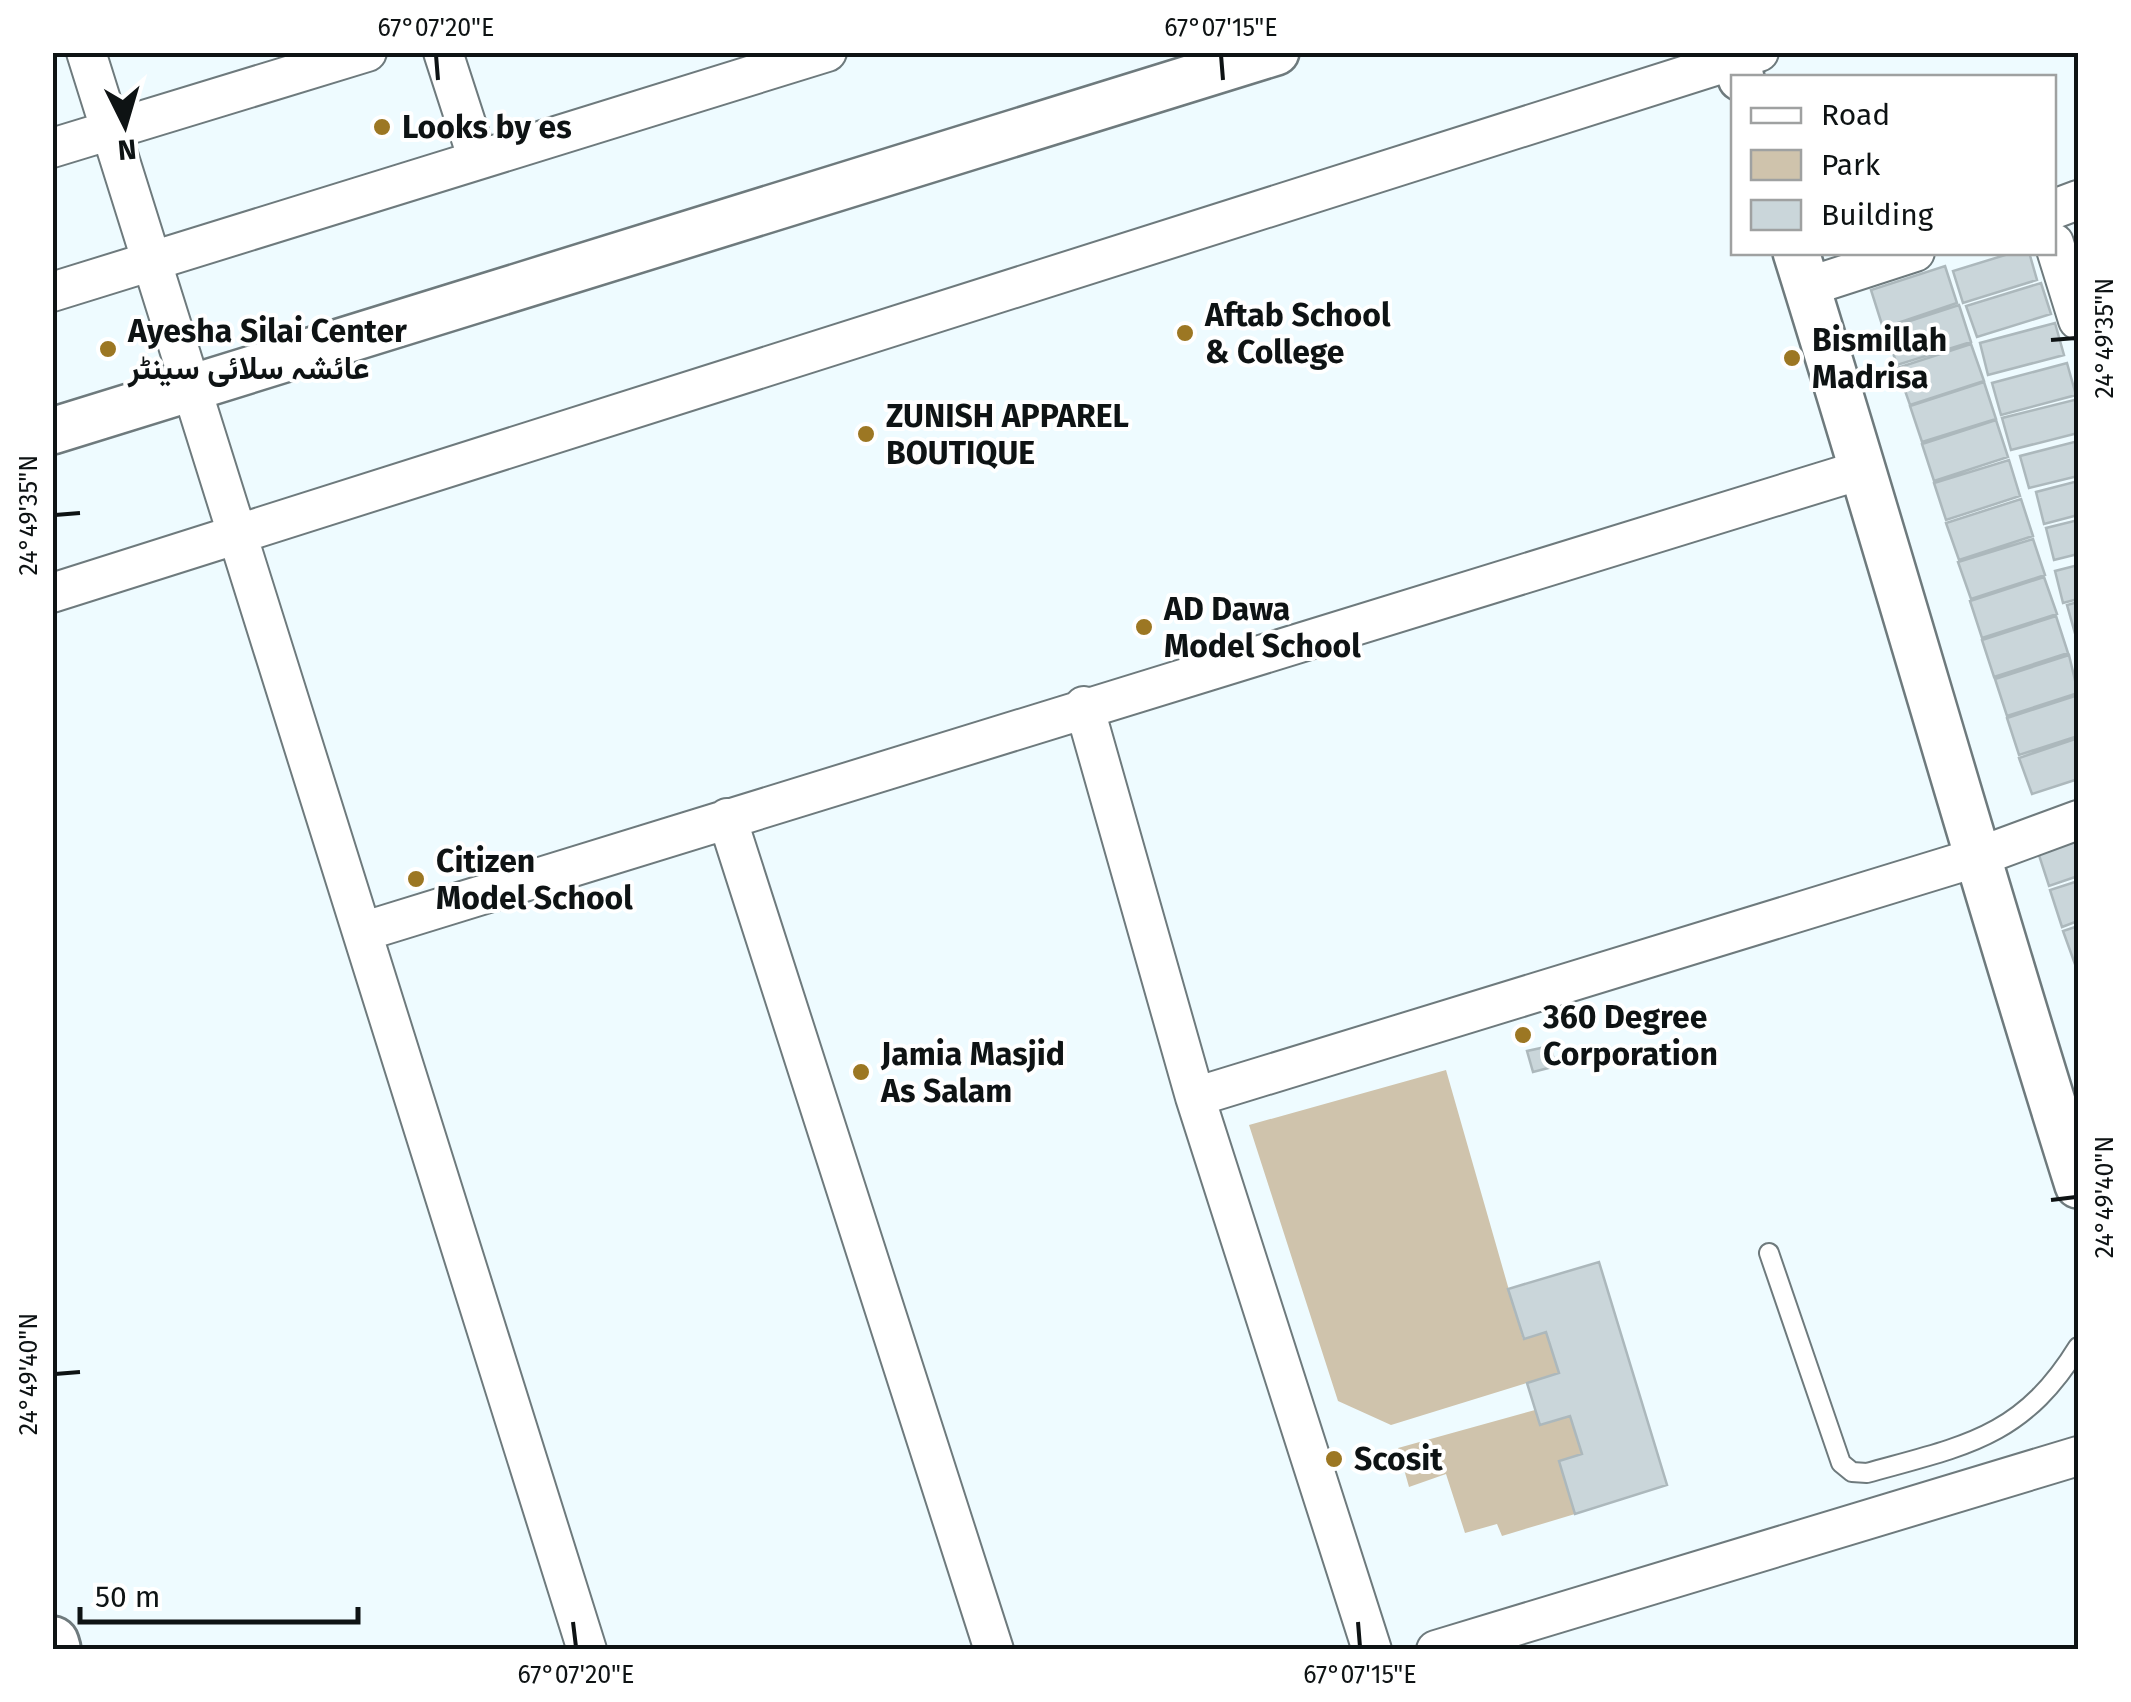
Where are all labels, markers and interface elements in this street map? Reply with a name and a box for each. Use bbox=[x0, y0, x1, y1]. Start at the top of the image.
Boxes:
text: 67°07'20"E bbox=[378, 13, 494, 43]
text: 67°07'15"E bbox=[1164, 13, 1278, 43]
north arrow bbox=[75, 75, 175, 175]
legend bbox=[1731, 75, 2056, 255]
text: Road bbox=[1821, 97, 1890, 133]
place label: Looks by es bbox=[402, 108, 572, 146]
marker: Looks by es bbox=[371, 116, 393, 138]
text: N bbox=[116, 132, 138, 167]
text: Park bbox=[1821, 147, 1881, 183]
text: Building bbox=[1821, 197, 1934, 233]
text: 24°49'35"N bbox=[2090, 278, 2120, 398]
place label: Aftab School & College bbox=[1204, 296, 1391, 371]
place label: Ayesha Silai Center عائشہ سلائی سینٹر bbox=[127, 312, 407, 388]
place label: Bismillah Madrisa bbox=[1812, 321, 1947, 396]
marker: Aftab School & College bbox=[1174, 322, 1196, 344]
marker: Ayesha Silai Center عائشہ سلائی سینٹر bbox=[97, 338, 119, 360]
marker: Bismillah Madrisa bbox=[1781, 347, 1803, 369]
place label: ZUNISH APPAREL BOUTIQUE bbox=[886, 397, 1129, 472]
marker: ZUNISH APPAREL BOUTIQUE bbox=[855, 423, 877, 445]
text: 24°49'35"N bbox=[14, 455, 44, 575]
place label: AD Dawa Model School bbox=[1163, 590, 1361, 665]
marker: AD Dawa Model School bbox=[1133, 616, 1155, 638]
place label: Citizen Model School bbox=[436, 842, 633, 917]
marker: Citizen Model School bbox=[405, 868, 427, 890]
place label: 360 Degree Corporation bbox=[1542, 998, 1718, 1073]
marker: 360 Degree Corporation bbox=[1512, 1024, 1534, 1046]
place label: Jamia Masjid As Salam bbox=[880, 1035, 1065, 1110]
marker: Jamia Masjid As Salam bbox=[850, 1061, 872, 1083]
text: 24°49'40"N bbox=[2090, 1136, 2120, 1258]
text: 24°49'40"N bbox=[14, 1313, 44, 1435]
place label: Scosit bbox=[1354, 1440, 1443, 1478]
marker: Scosit bbox=[1323, 1448, 1345, 1470]
scale bar bbox=[80, 1562, 358, 1624]
text: 50 m bbox=[95, 1579, 160, 1615]
text: 67°07'20"E bbox=[518, 1660, 634, 1690]
text: 67°07'15"E bbox=[1303, 1660, 1417, 1690]

